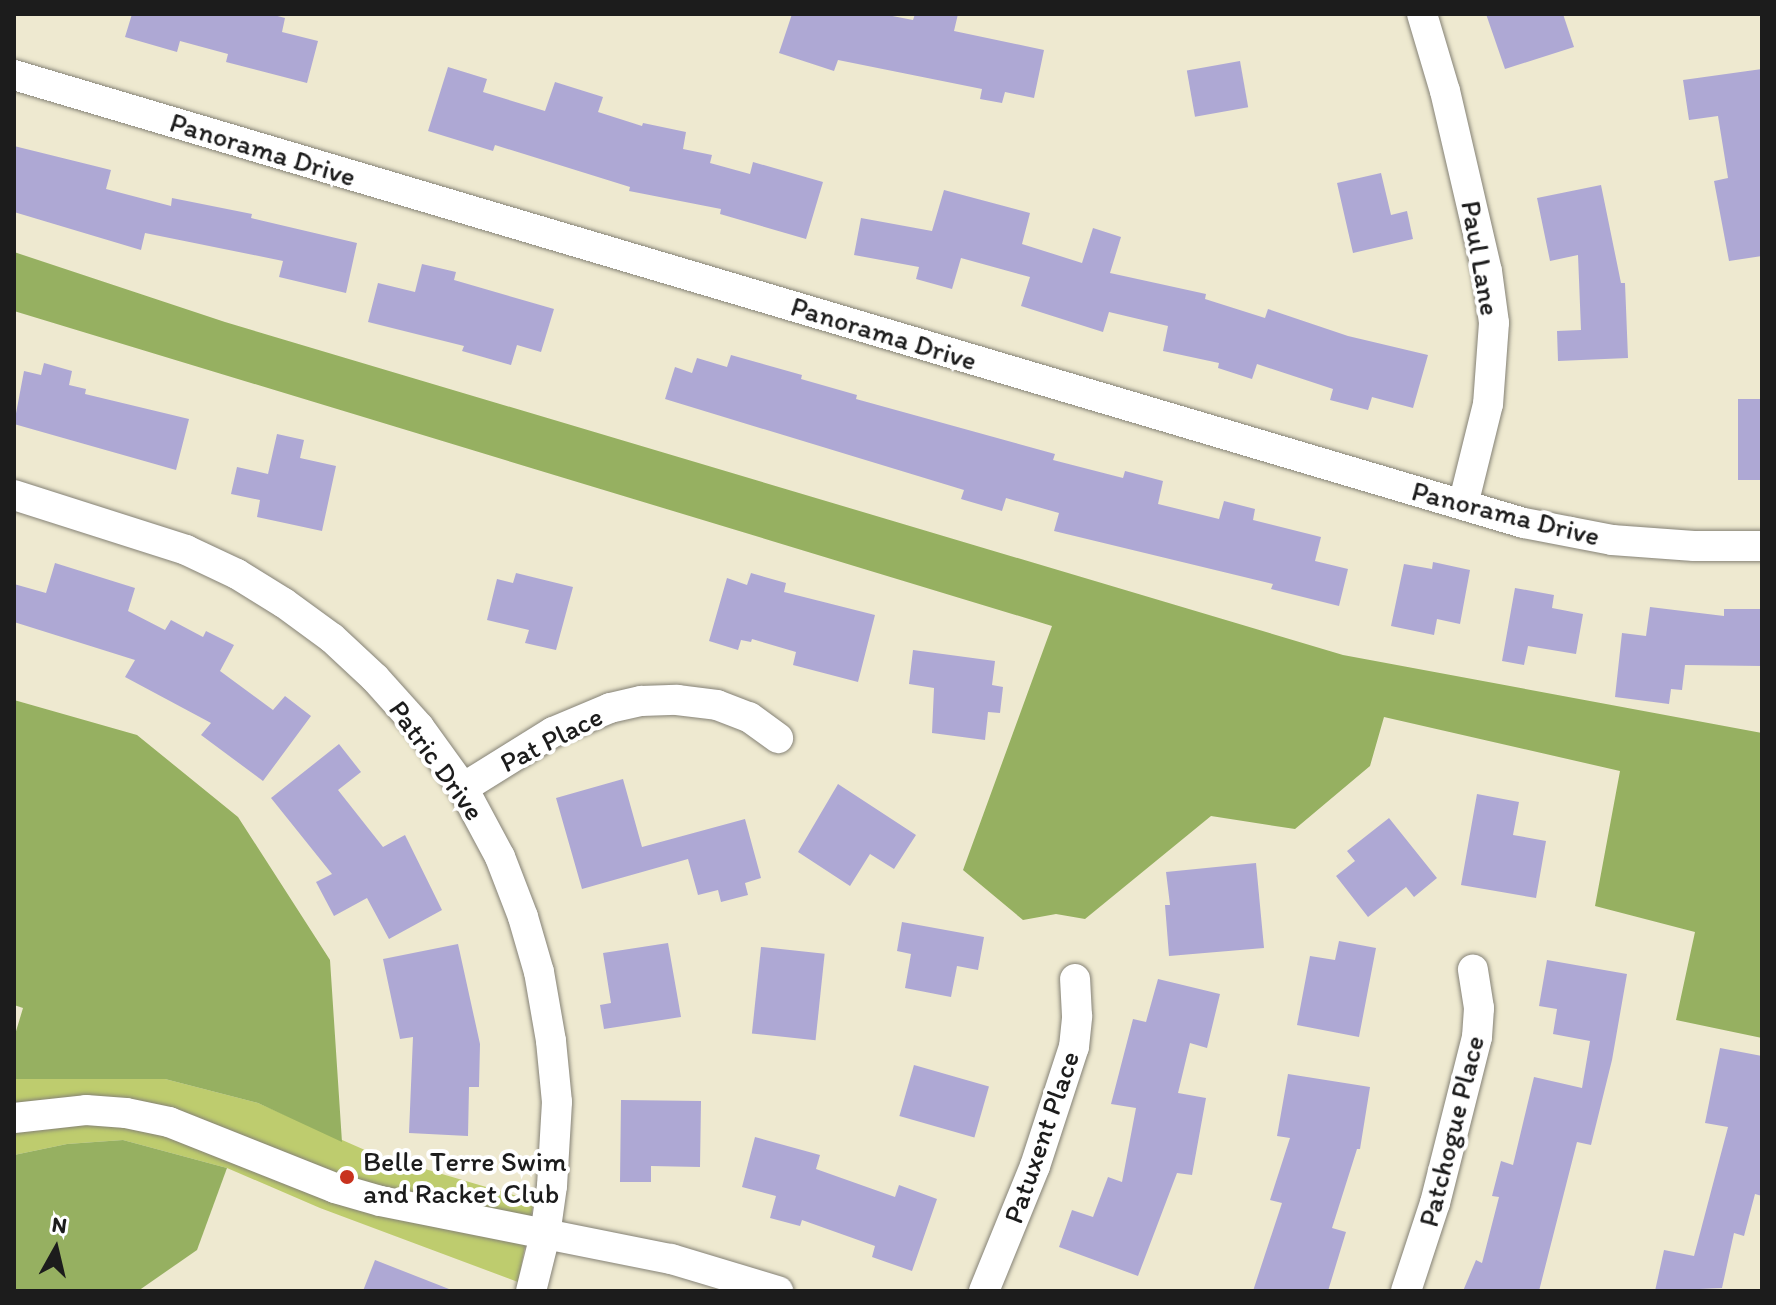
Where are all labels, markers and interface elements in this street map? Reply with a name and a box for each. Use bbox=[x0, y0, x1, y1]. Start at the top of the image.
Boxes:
street label: Panorama Drive bbox=[166, 105, 360, 193]
street label: Paul Lane bbox=[1454, 197, 1508, 319]
street label: Panorama Drive bbox=[787, 289, 981, 377]
street label: Panorama Drive bbox=[1409, 473, 1603, 553]
street label: Patric Drive bbox=[382, 693, 492, 827]
street label: Pat Place bbox=[494, 699, 608, 779]
street label: Patchogue Place bbox=[1411, 1032, 1491, 1230]
street label: Patuxent Place bbox=[996, 1047, 1086, 1227]
place label: Belle Terre Swim and Racket Club bbox=[363, 1144, 562, 1210]
marker: Belle Terre Swim and Racket Club bbox=[338, 1168, 356, 1186]
north arrow bbox=[16, 1209, 96, 1289]
text: N bbox=[50, 1210, 69, 1239]

